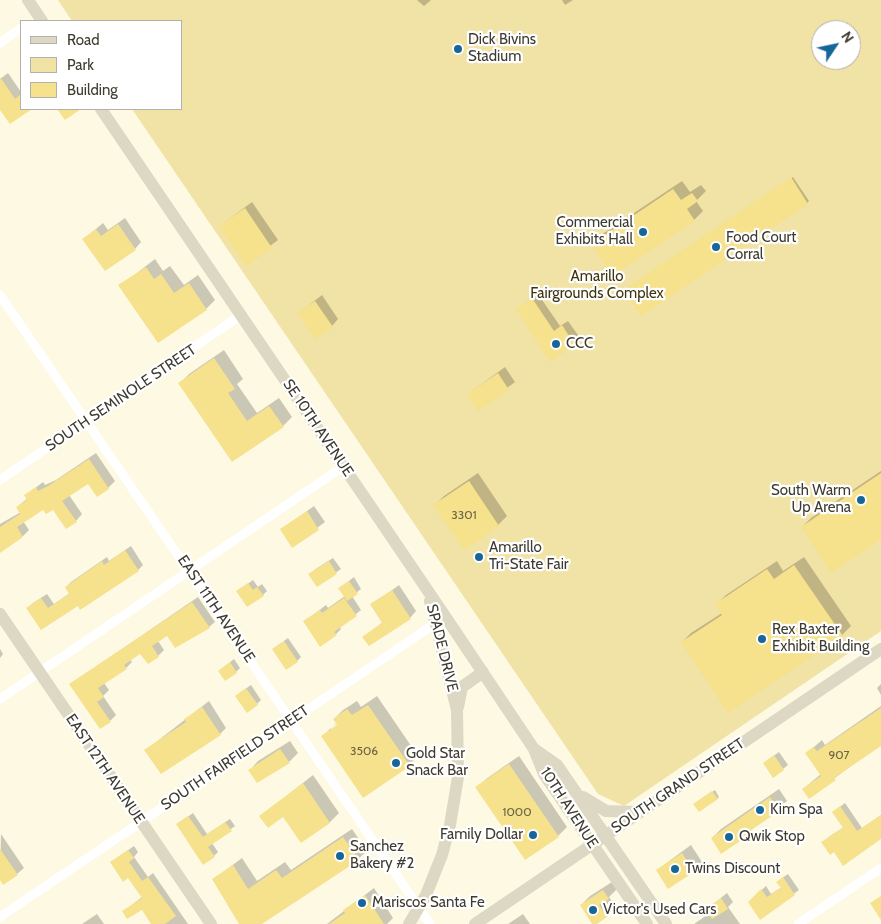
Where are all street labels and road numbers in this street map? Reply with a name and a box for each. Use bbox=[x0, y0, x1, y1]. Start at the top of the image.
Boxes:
street label: SOUTH SEMINOLE STREET bbox=[42, 341, 200, 455]
street label: SE 10TH AVENUE bbox=[279, 376, 357, 480]
street label: EAST 11TH AVENUE bbox=[174, 552, 258, 666]
street label: SPADE DRIVE bbox=[422, 602, 462, 694]
street label: SOUTH FAIRFIELD STREET bbox=[158, 702, 312, 814]
street label: EAST 12TH AVENUE bbox=[62, 711, 148, 827]
street label: SOUTH GRAND STREET bbox=[608, 735, 748, 837]
street label: 10TH AVENUE bbox=[536, 764, 602, 852]

